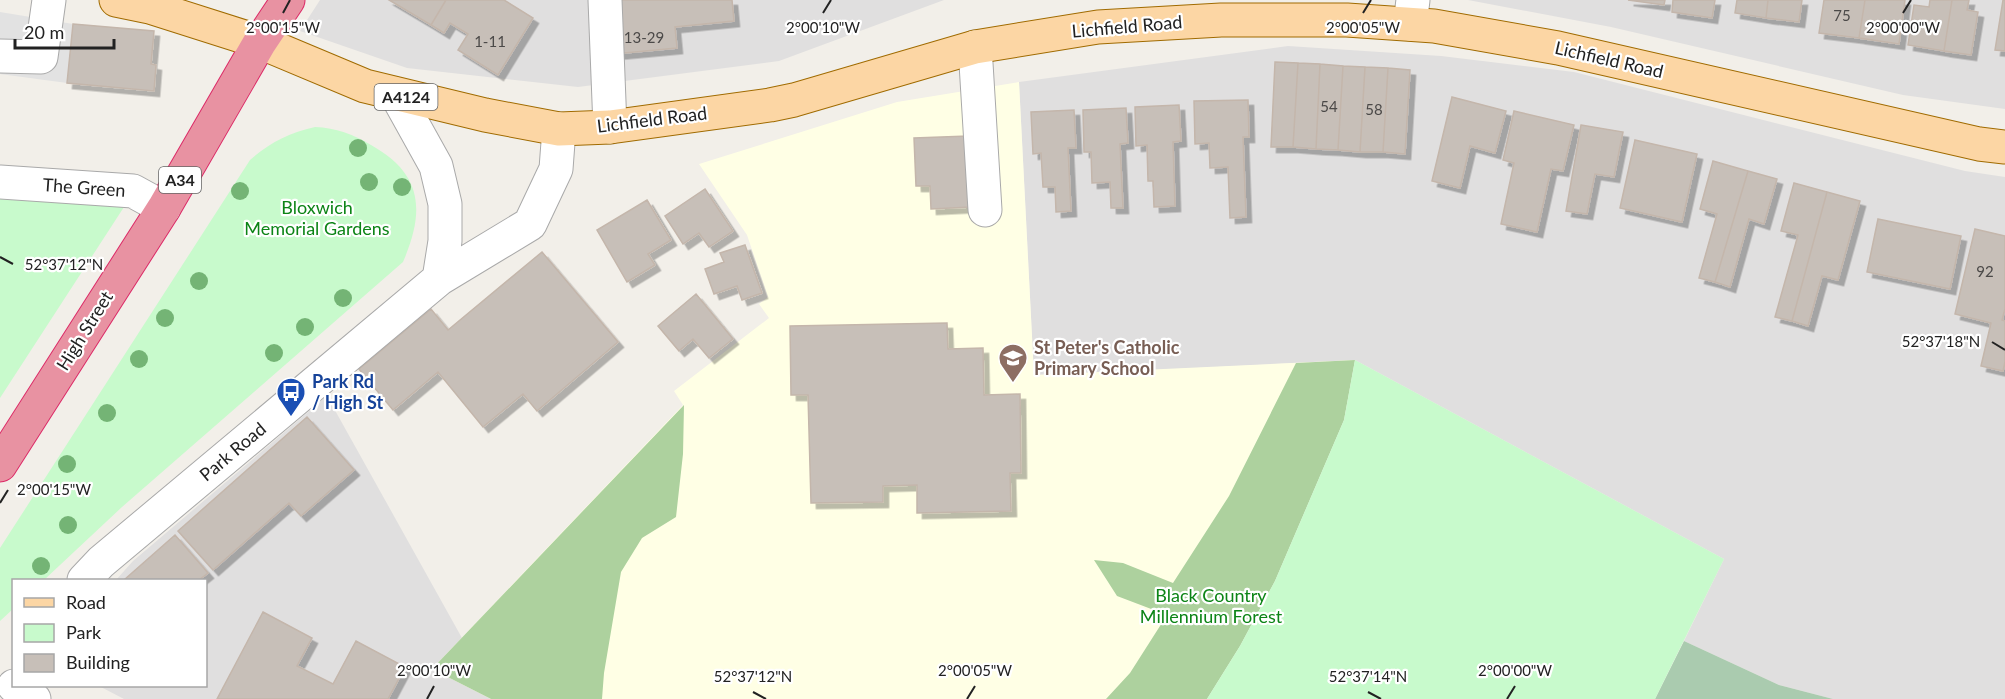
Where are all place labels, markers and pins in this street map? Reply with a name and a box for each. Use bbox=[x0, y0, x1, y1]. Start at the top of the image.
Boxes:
place label: St Peter's Catholic Primary School bbox=[1034, 336, 1180, 379]
school or university icon: St Peter's Catholic Primary School bbox=[997, 342, 1029, 384]
place label: Park Rd / High St bbox=[312, 370, 384, 413]
bus stop icon: Park Rd / High St bbox=[275, 376, 307, 418]

